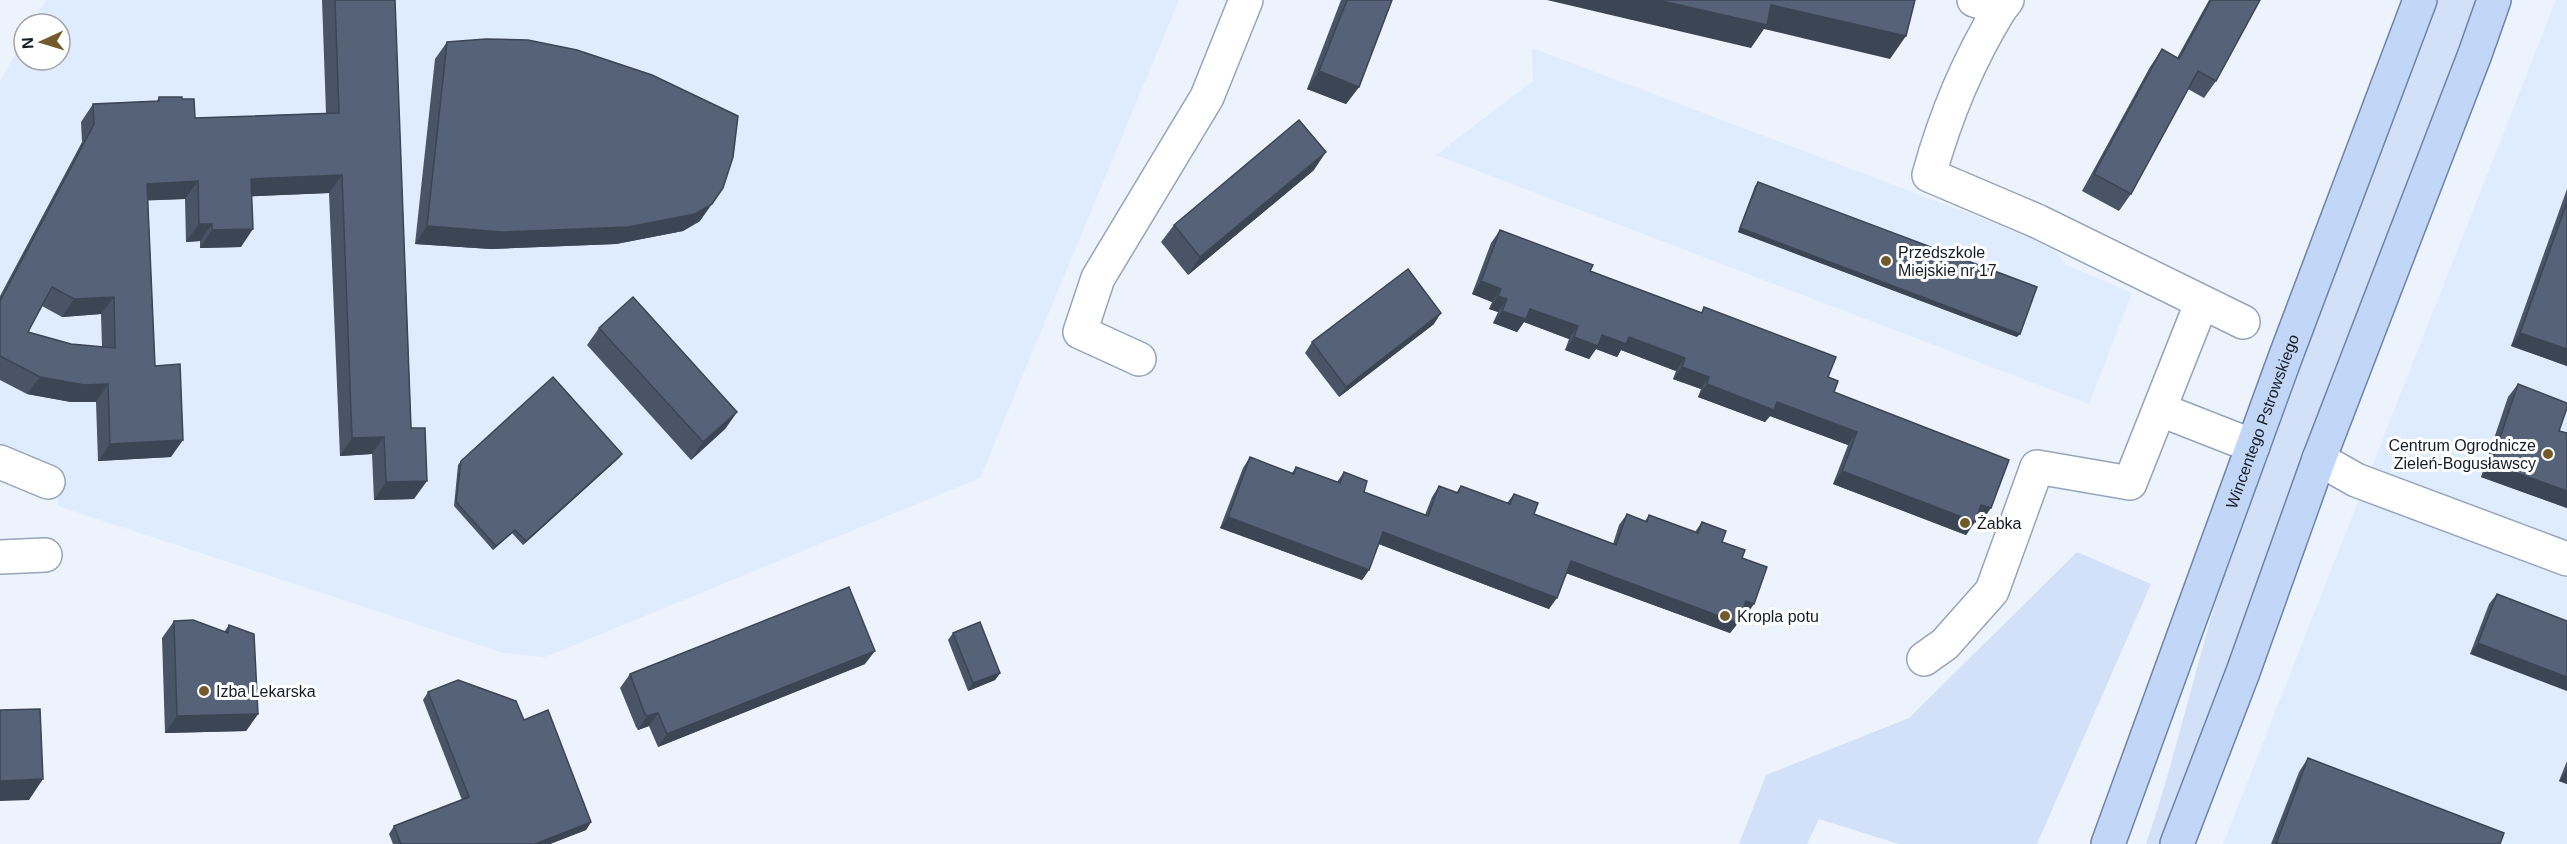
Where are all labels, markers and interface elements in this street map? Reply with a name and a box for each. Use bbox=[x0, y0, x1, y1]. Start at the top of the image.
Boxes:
north arrow bbox=[12, 12, 72, 72]
text: N bbox=[19, 37, 36, 49]
place label: Przedszkole Miejskie nr 17 bbox=[1898, 244, 1997, 279]
marker: Przedszkole Miejskie nr 17 bbox=[1879, 254, 1893, 268]
street label: Wincentego Pstrowskiego bbox=[2222, 332, 2302, 511]
place label: Centrum Ogrodnicze Zieleń-Bogusławscy bbox=[2388, 437, 2536, 472]
marker: Centrum Ogrodnicze Zieleń-Bogusławscy bbox=[2541, 447, 2555, 461]
place label: Żabka bbox=[1977, 514, 2022, 532]
marker: Żabka bbox=[1958, 516, 1972, 530]
place label: Kropla potu bbox=[1737, 608, 1819, 625]
marker: Kropla potu bbox=[1718, 609, 1732, 623]
place label: Izba Lekarska bbox=[216, 683, 316, 700]
marker: Izba Lekarska bbox=[197, 684, 211, 698]

